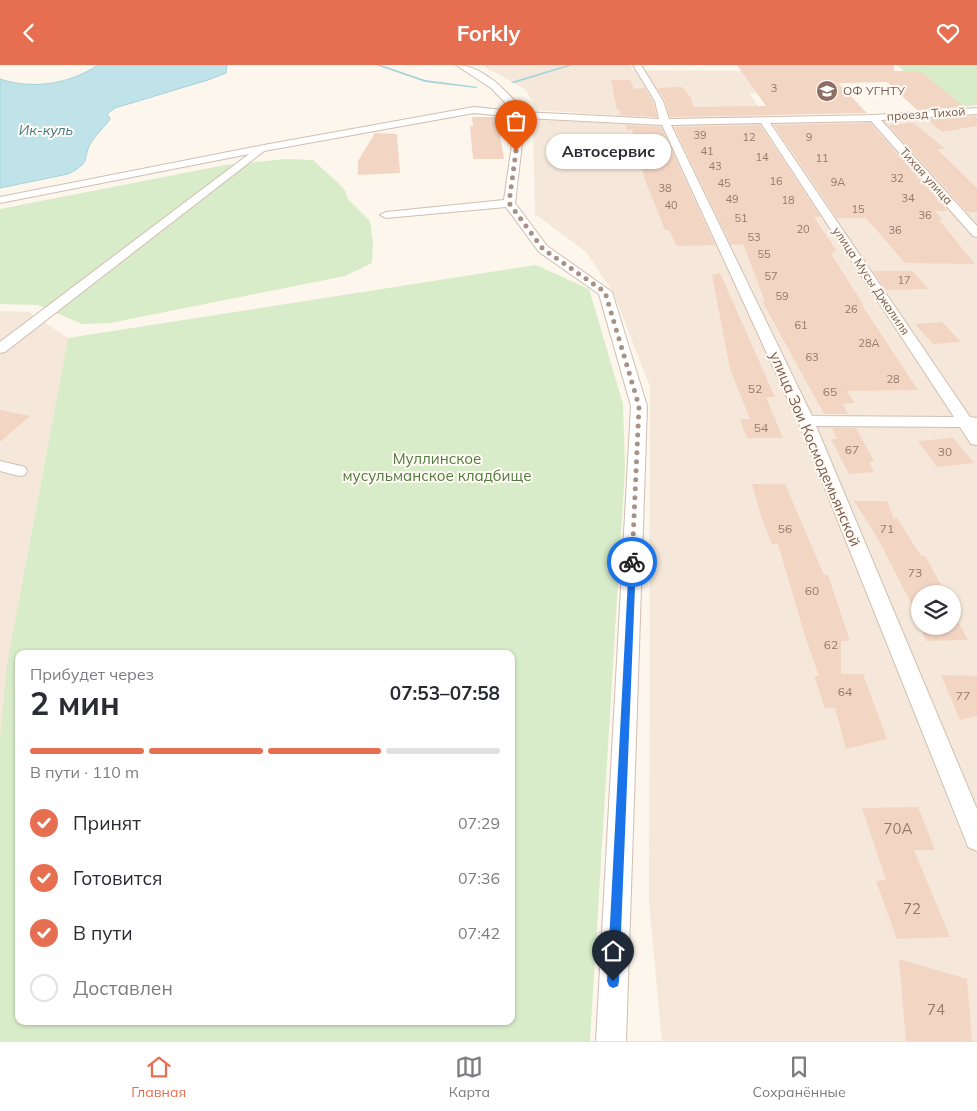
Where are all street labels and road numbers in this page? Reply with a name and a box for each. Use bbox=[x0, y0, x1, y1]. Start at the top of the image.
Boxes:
street label: проезд Тихой bbox=[886, 103, 966, 124]
street label: Тихая улица bbox=[897, 144, 956, 207]
street label: улица Мусы Джалиля bbox=[830, 224, 913, 338]
street label: улица Зои Космодемьянской bbox=[766, 348, 865, 549]

